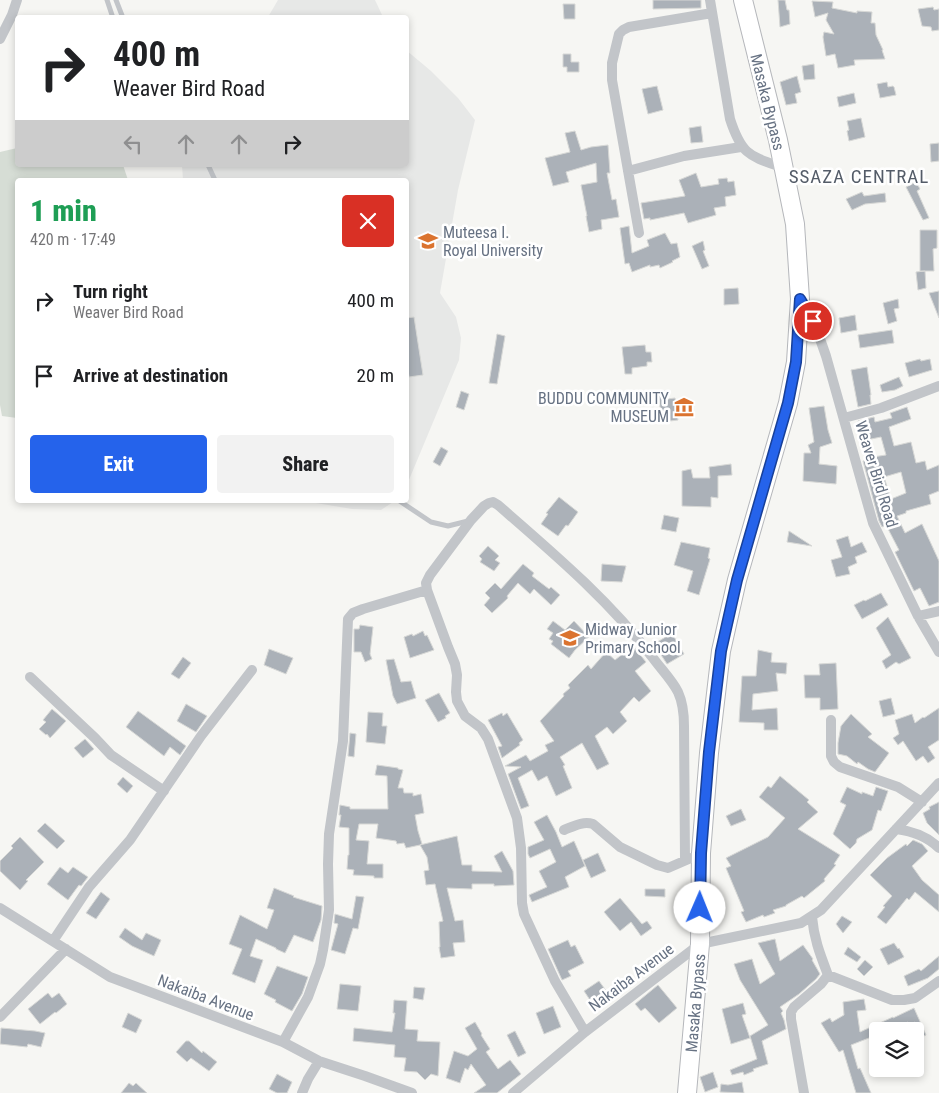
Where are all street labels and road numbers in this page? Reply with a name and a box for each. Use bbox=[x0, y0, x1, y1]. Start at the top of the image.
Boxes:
street label: Masaka Bypass bbox=[746, 52, 789, 152]
street label: Weaver Bird Road bbox=[851, 418, 902, 530]
street label: Nakaiba Avenue bbox=[585, 939, 678, 1016]
street label: Masaka Bypass bbox=[682, 953, 709, 1053]
street label: Nakaiba Avenue bbox=[155, 970, 257, 1025]

